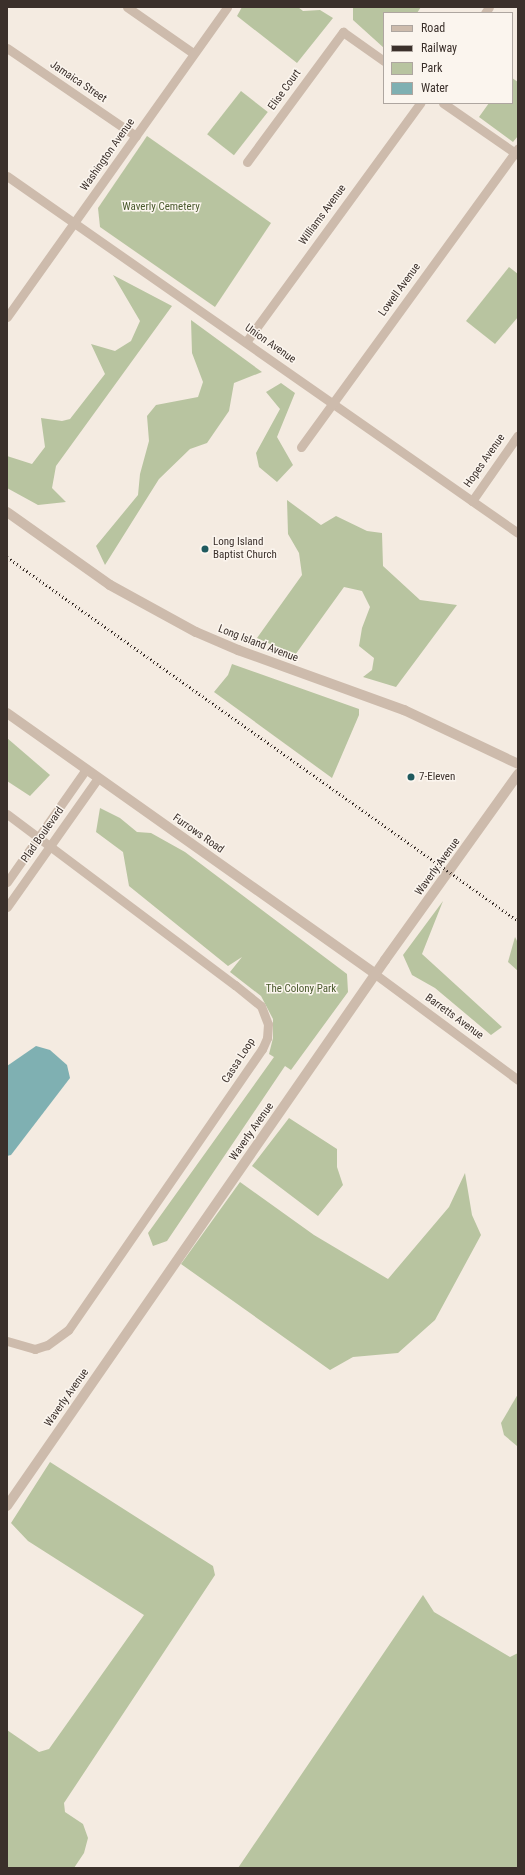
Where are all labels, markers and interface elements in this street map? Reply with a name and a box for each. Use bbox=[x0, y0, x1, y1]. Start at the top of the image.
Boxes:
legend bbox=[383, 12, 513, 104]
text: Road bbox=[421, 21, 445, 35]
text: Railway bbox=[421, 41, 457, 55]
street label: Jamaica Street bbox=[47, 58, 109, 106]
text: Park bbox=[421, 61, 442, 75]
street label: Elise Court bbox=[266, 67, 304, 113]
text: Water bbox=[421, 81, 449, 95]
street label: Washington Avenue bbox=[78, 116, 138, 194]
street label: Williams Avenue bbox=[297, 182, 349, 248]
park label: Waverly Cemetery bbox=[122, 200, 200, 214]
street label: Lowell Avenue bbox=[376, 261, 424, 319]
street label: Union Avenue bbox=[242, 322, 298, 366]
street label: Hopes Avenue bbox=[462, 432, 508, 490]
place label: Long Island Baptist Church bbox=[213, 536, 277, 562]
marker: Long Island Baptist Church bbox=[200, 544, 210, 554]
street label: Long Island Avenue bbox=[216, 623, 300, 665]
place label: 7-Eleven bbox=[419, 770, 455, 784]
marker: 7-Eleven bbox=[406, 772, 416, 782]
street label: Plad Boulevard bbox=[19, 805, 67, 865]
street label: Furrows Road bbox=[170, 812, 226, 856]
street label: Waverly Avenue bbox=[413, 836, 463, 898]
park label: The Colony Park bbox=[266, 982, 336, 996]
street label: Barretts Avenue bbox=[422, 991, 486, 1043]
street label: Cassa Loop bbox=[220, 1036, 258, 1086]
street label: Waverly Avenue bbox=[227, 1100, 277, 1164]
street label: Waverly Avenue bbox=[42, 1366, 92, 1430]

